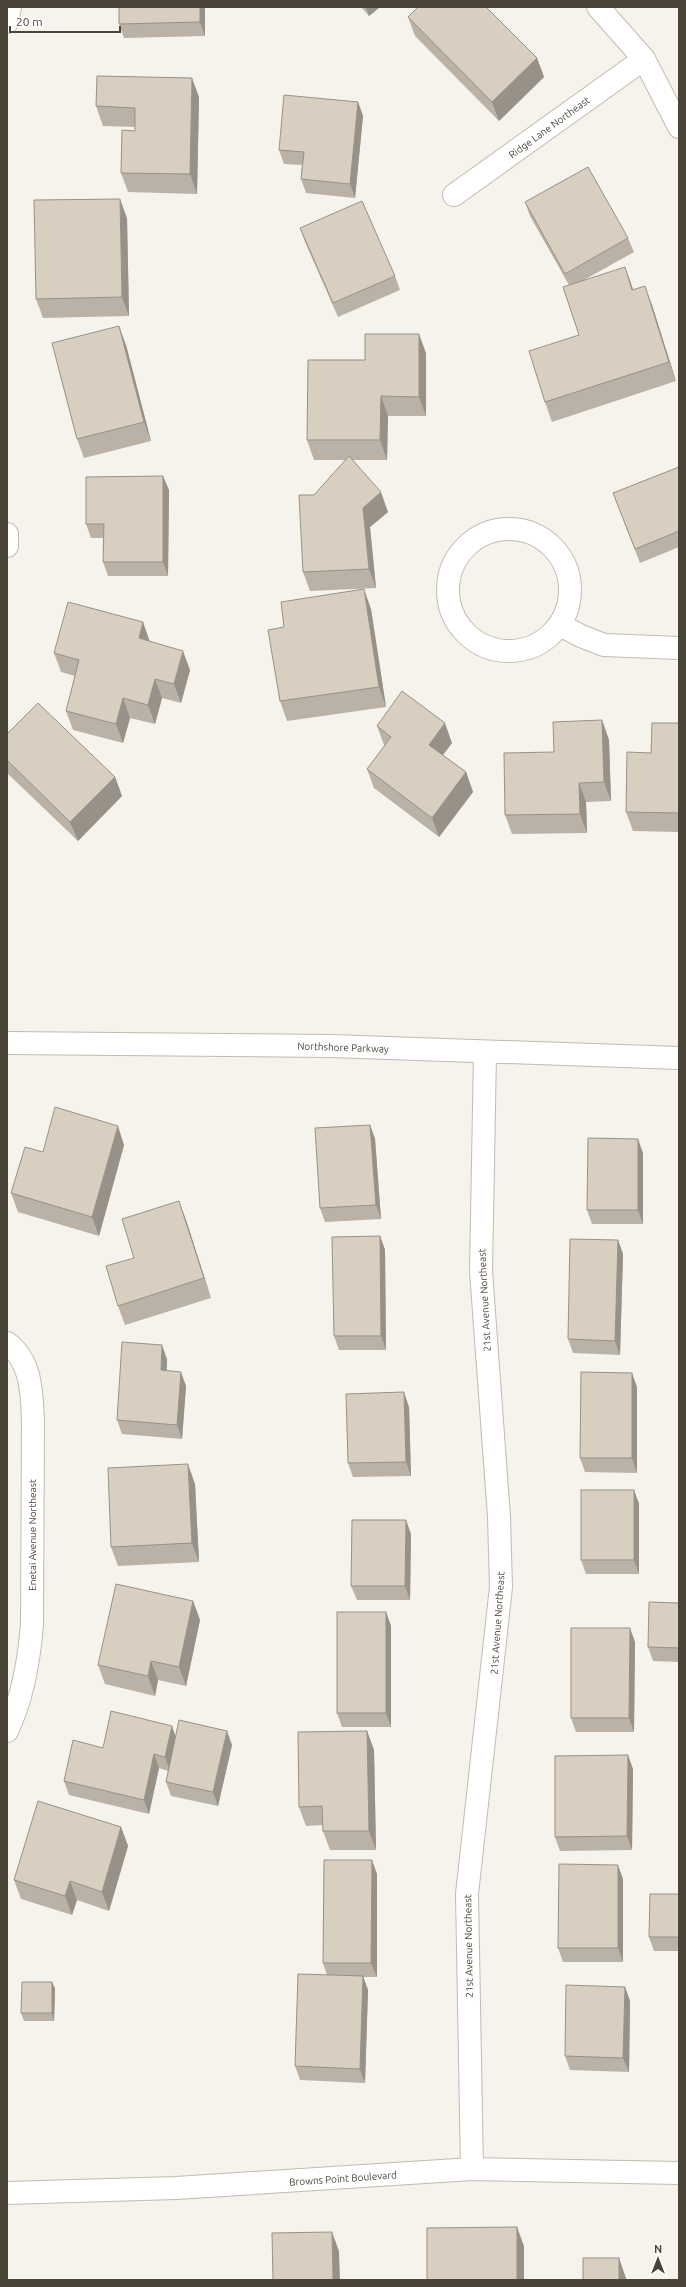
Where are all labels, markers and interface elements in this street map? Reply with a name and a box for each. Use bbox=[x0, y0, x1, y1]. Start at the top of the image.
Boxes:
scale bar bbox=[10, 8, 120, 34]
text: 20 m bbox=[16, 15, 43, 28]
street label: Ridge Lane Northeast bbox=[507, 94, 592, 160]
street label: Northshore Parkway bbox=[297, 1040, 389, 1055]
street label: 21st Avenue Northeast bbox=[476, 1248, 493, 1352]
street label: Enetai Avenue Northeast bbox=[27, 1479, 38, 1591]
street label: 21st Avenue Northeast bbox=[488, 1571, 507, 1675]
street label: 21st Avenue Northeast bbox=[462, 1894, 475, 1998]
street label: Browns Point Boulevard bbox=[289, 2169, 397, 2188]
north arrow bbox=[638, 2239, 678, 2279]
text: N bbox=[654, 2243, 662, 2255]

